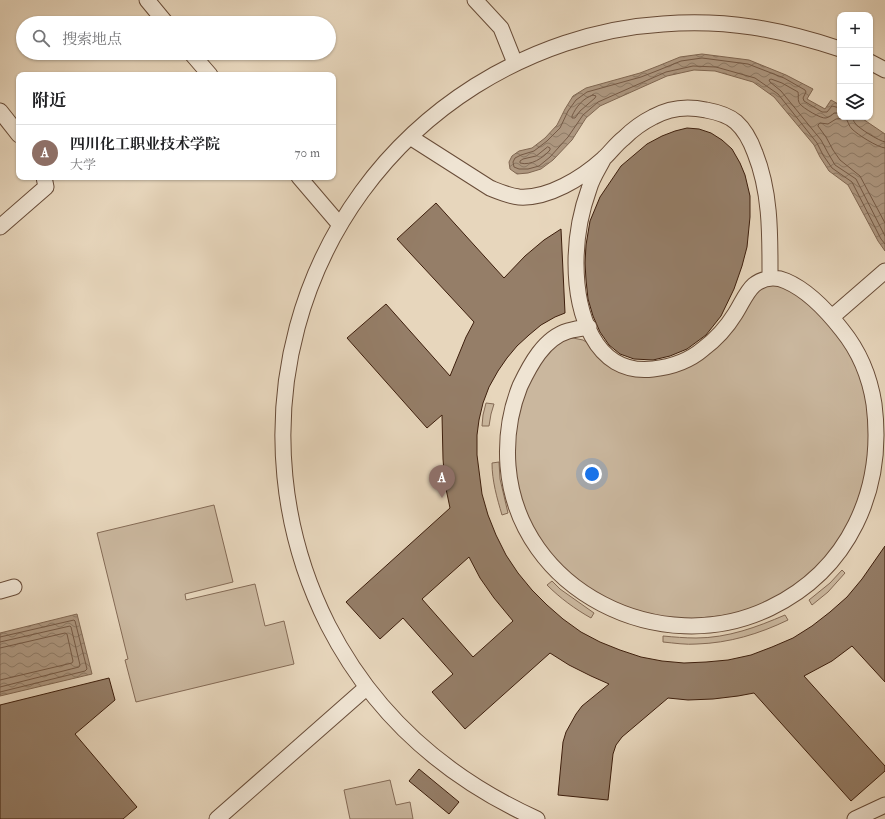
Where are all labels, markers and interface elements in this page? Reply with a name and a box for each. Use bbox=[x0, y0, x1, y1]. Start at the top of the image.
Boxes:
map controls bbox=[837, 12, 873, 120]
button: + bbox=[837, 12, 873, 48]
search box bbox=[16, 16, 336, 60]
icon: search bbox=[30, 27, 52, 49]
text: 搜索地点 bbox=[62, 30, 122, 49]
button: − bbox=[837, 48, 873, 84]
button: layers bbox=[837, 84, 873, 120]
text: 附近 bbox=[32, 90, 66, 111]
text: 四川化工职业技术学院 bbox=[70, 135, 220, 154]
text: A bbox=[41, 145, 49, 161]
text: 70 m bbox=[295, 145, 320, 161]
text: 大学 bbox=[70, 157, 96, 173]
your location bbox=[582, 464, 602, 484]
pin: A bbox=[429, 465, 455, 498]

